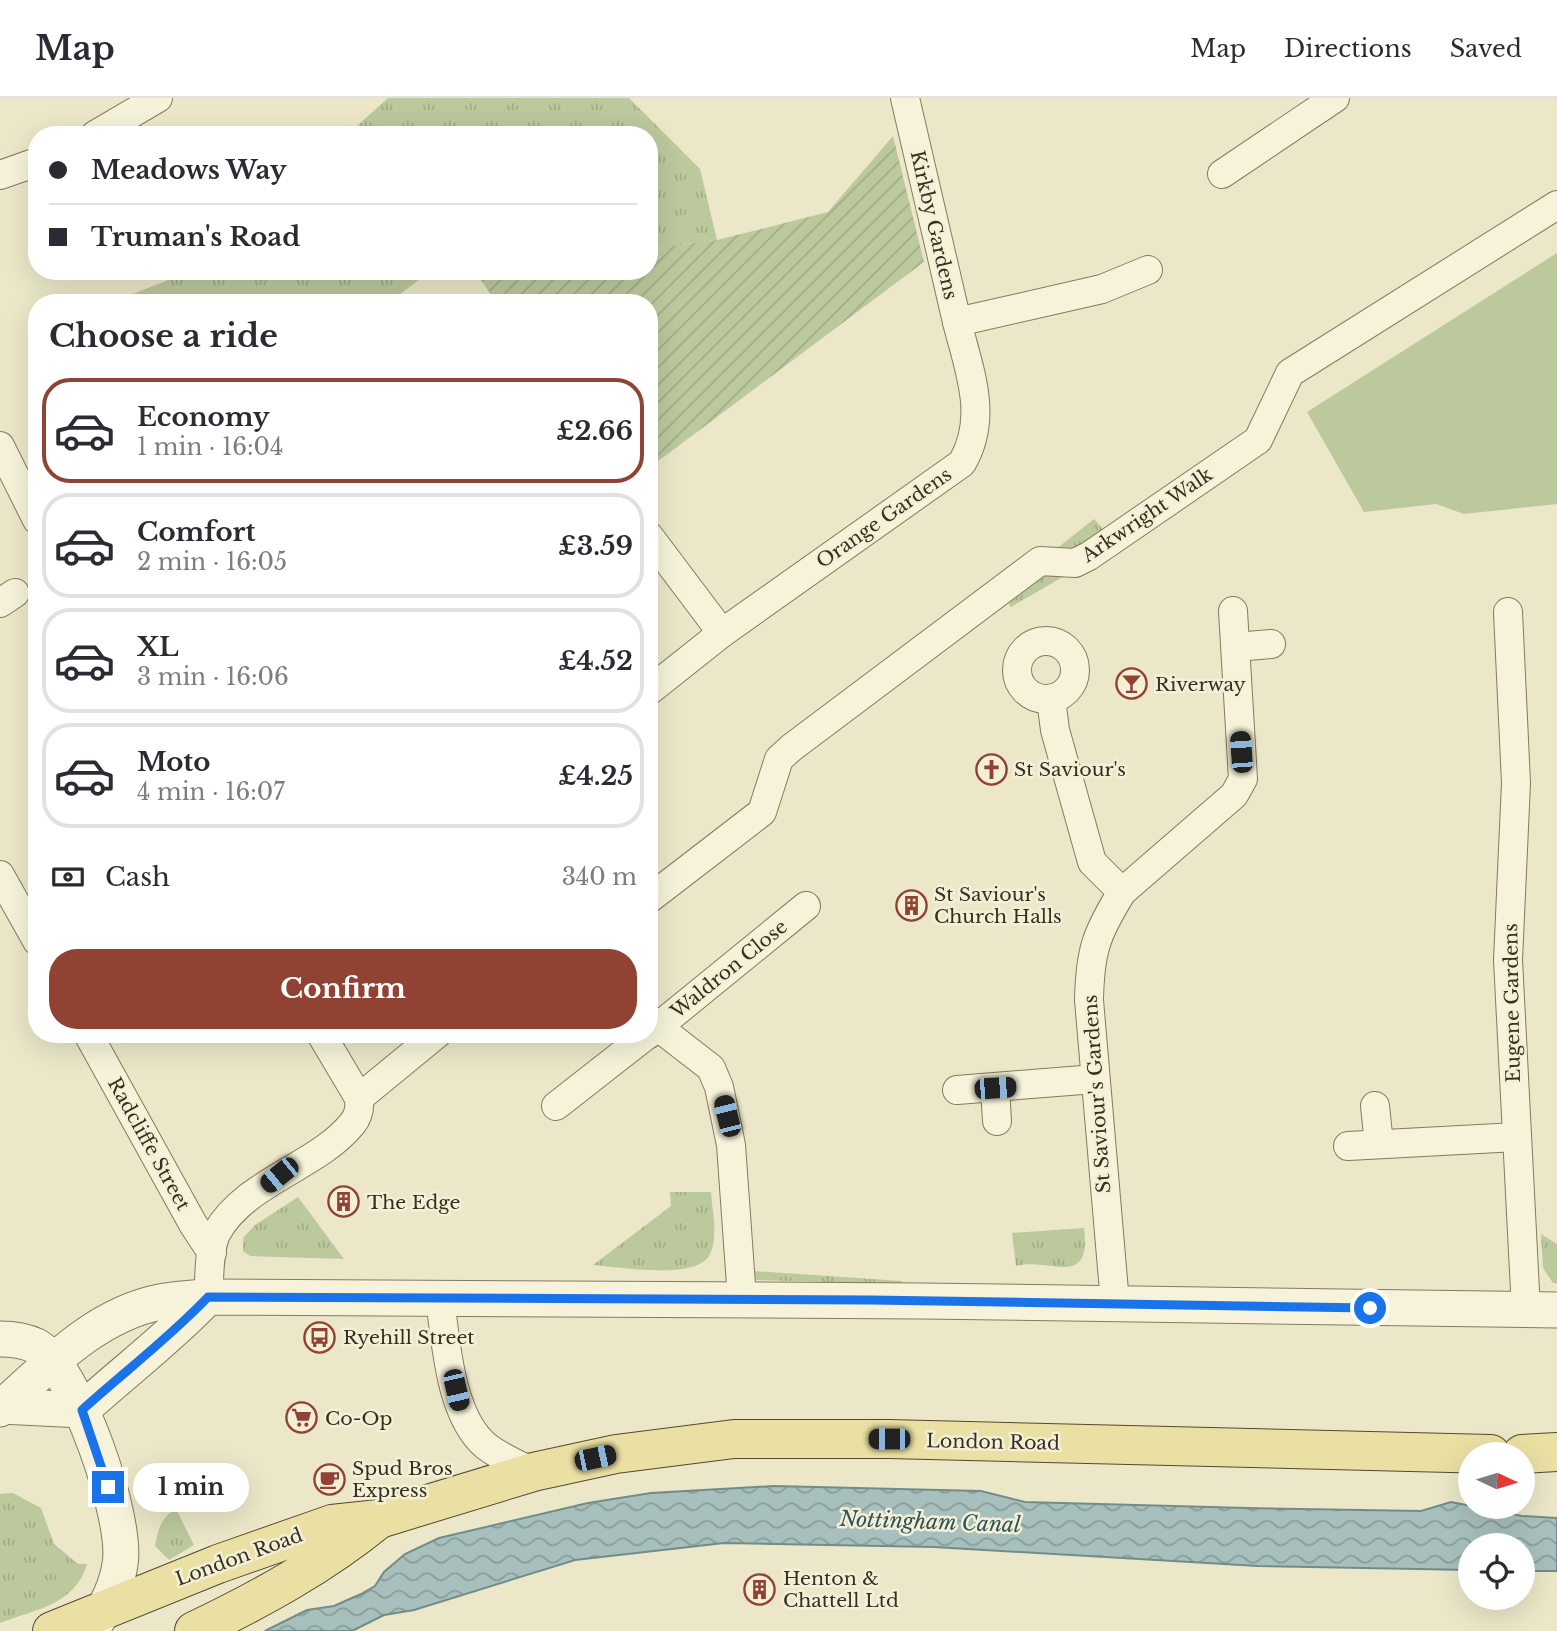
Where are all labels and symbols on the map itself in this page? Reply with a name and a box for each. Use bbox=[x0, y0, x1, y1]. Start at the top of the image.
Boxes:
street label: Kirkby Gardens bbox=[906, 148, 962, 302]
street label: Orange Gardens bbox=[812, 463, 956, 573]
street label: Arkwright Walk bbox=[1076, 463, 1217, 568]
bar icon: Riverway bbox=[1115, 667, 1149, 701]
place label: Riverway bbox=[1155, 673, 1246, 696]
car bbox=[1230, 730, 1253, 774]
church icon: St Saviour's bbox=[974, 752, 1008, 786]
place label: St Saviour's bbox=[1014, 758, 1126, 781]
place label: St Saviour's Church Halls bbox=[934, 883, 1062, 928]
building icon: St Saviour's Church Halls bbox=[894, 888, 928, 922]
street label: Waldron Close bbox=[665, 915, 792, 1024]
street label: Eugene Gardens bbox=[1499, 923, 1525, 1083]
street label: St Saviour's Gardens bbox=[1079, 994, 1115, 1194]
street label: Radcliffe Street bbox=[103, 1074, 195, 1215]
car bbox=[974, 1076, 1017, 1100]
car bbox=[712, 1093, 743, 1139]
car bbox=[257, 1154, 302, 1196]
building icon: The Edge bbox=[327, 1185, 361, 1219]
place label: The Edge bbox=[367, 1191, 460, 1214]
route start bbox=[1354, 1292, 1386, 1324]
bus stop icon: Ryehill Street bbox=[303, 1320, 337, 1354]
place label: Ryehill Street bbox=[343, 1326, 475, 1349]
car bbox=[442, 1367, 471, 1413]
supermarket icon: Co-Op bbox=[285, 1401, 319, 1435]
place label: Co-Op bbox=[325, 1407, 392, 1430]
car bbox=[869, 1429, 911, 1450]
street label: London Road bbox=[926, 1429, 1060, 1455]
north arrow bbox=[1458, 1442, 1535, 1519]
car bbox=[573, 1443, 618, 1473]
place label: Spud Bros Express bbox=[352, 1457, 453, 1502]
callout: 1 min bbox=[132, 1462, 248, 1512]
cafe icon: Spud Bros Express bbox=[312, 1462, 346, 1496]
route end bbox=[92, 1471, 124, 1503]
water label: Nottingham Canal bbox=[838, 1506, 1021, 1538]
street label: London Road bbox=[172, 1523, 306, 1591]
place label: Henton & Chattell Ltd bbox=[783, 1567, 899, 1612]
building icon: Henton & Chattell Ltd bbox=[743, 1572, 777, 1606]

